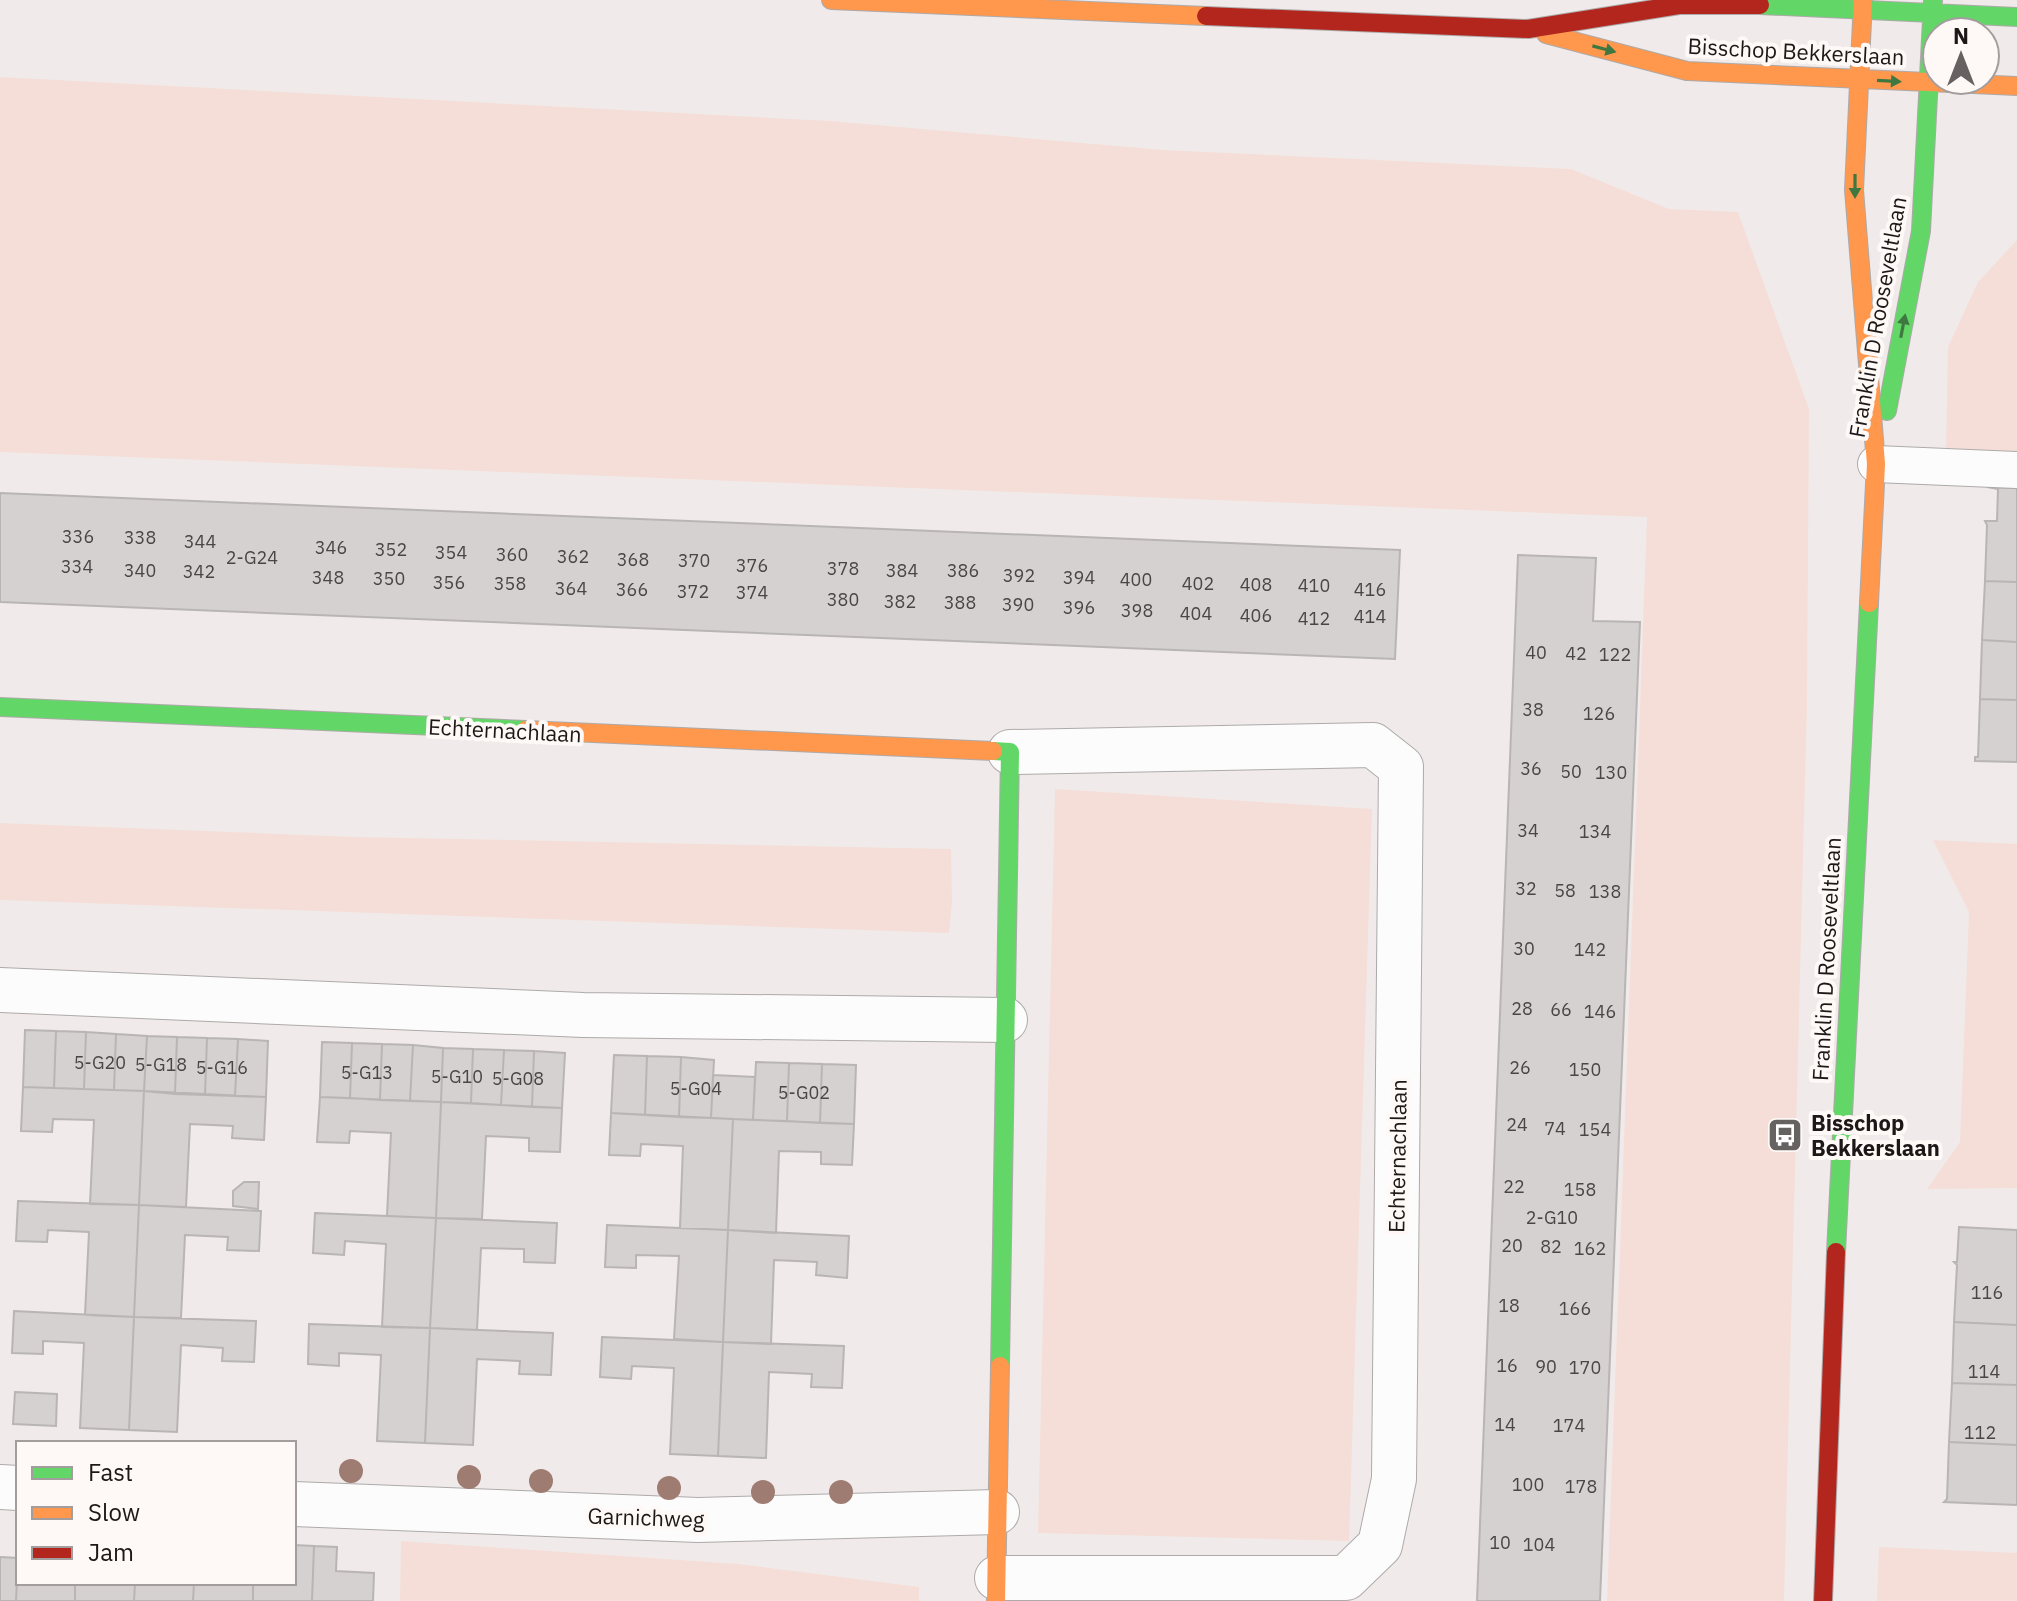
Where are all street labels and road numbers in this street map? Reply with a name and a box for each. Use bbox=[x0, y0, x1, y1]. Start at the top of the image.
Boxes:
street label: Bisschop Bekkerslaan bbox=[1687, 31, 1905, 71]
street label: Franklin D Rooseveltlaan bbox=[1842, 194, 1912, 440]
street label: Echternachlaan bbox=[427, 711, 583, 749]
street label: Franklin D Rooseveltlaan bbox=[1805, 836, 1847, 1082]
street label: Echternachlaan bbox=[1381, 1079, 1413, 1233]
street label: Garnichweg bbox=[587, 1500, 705, 1534]

